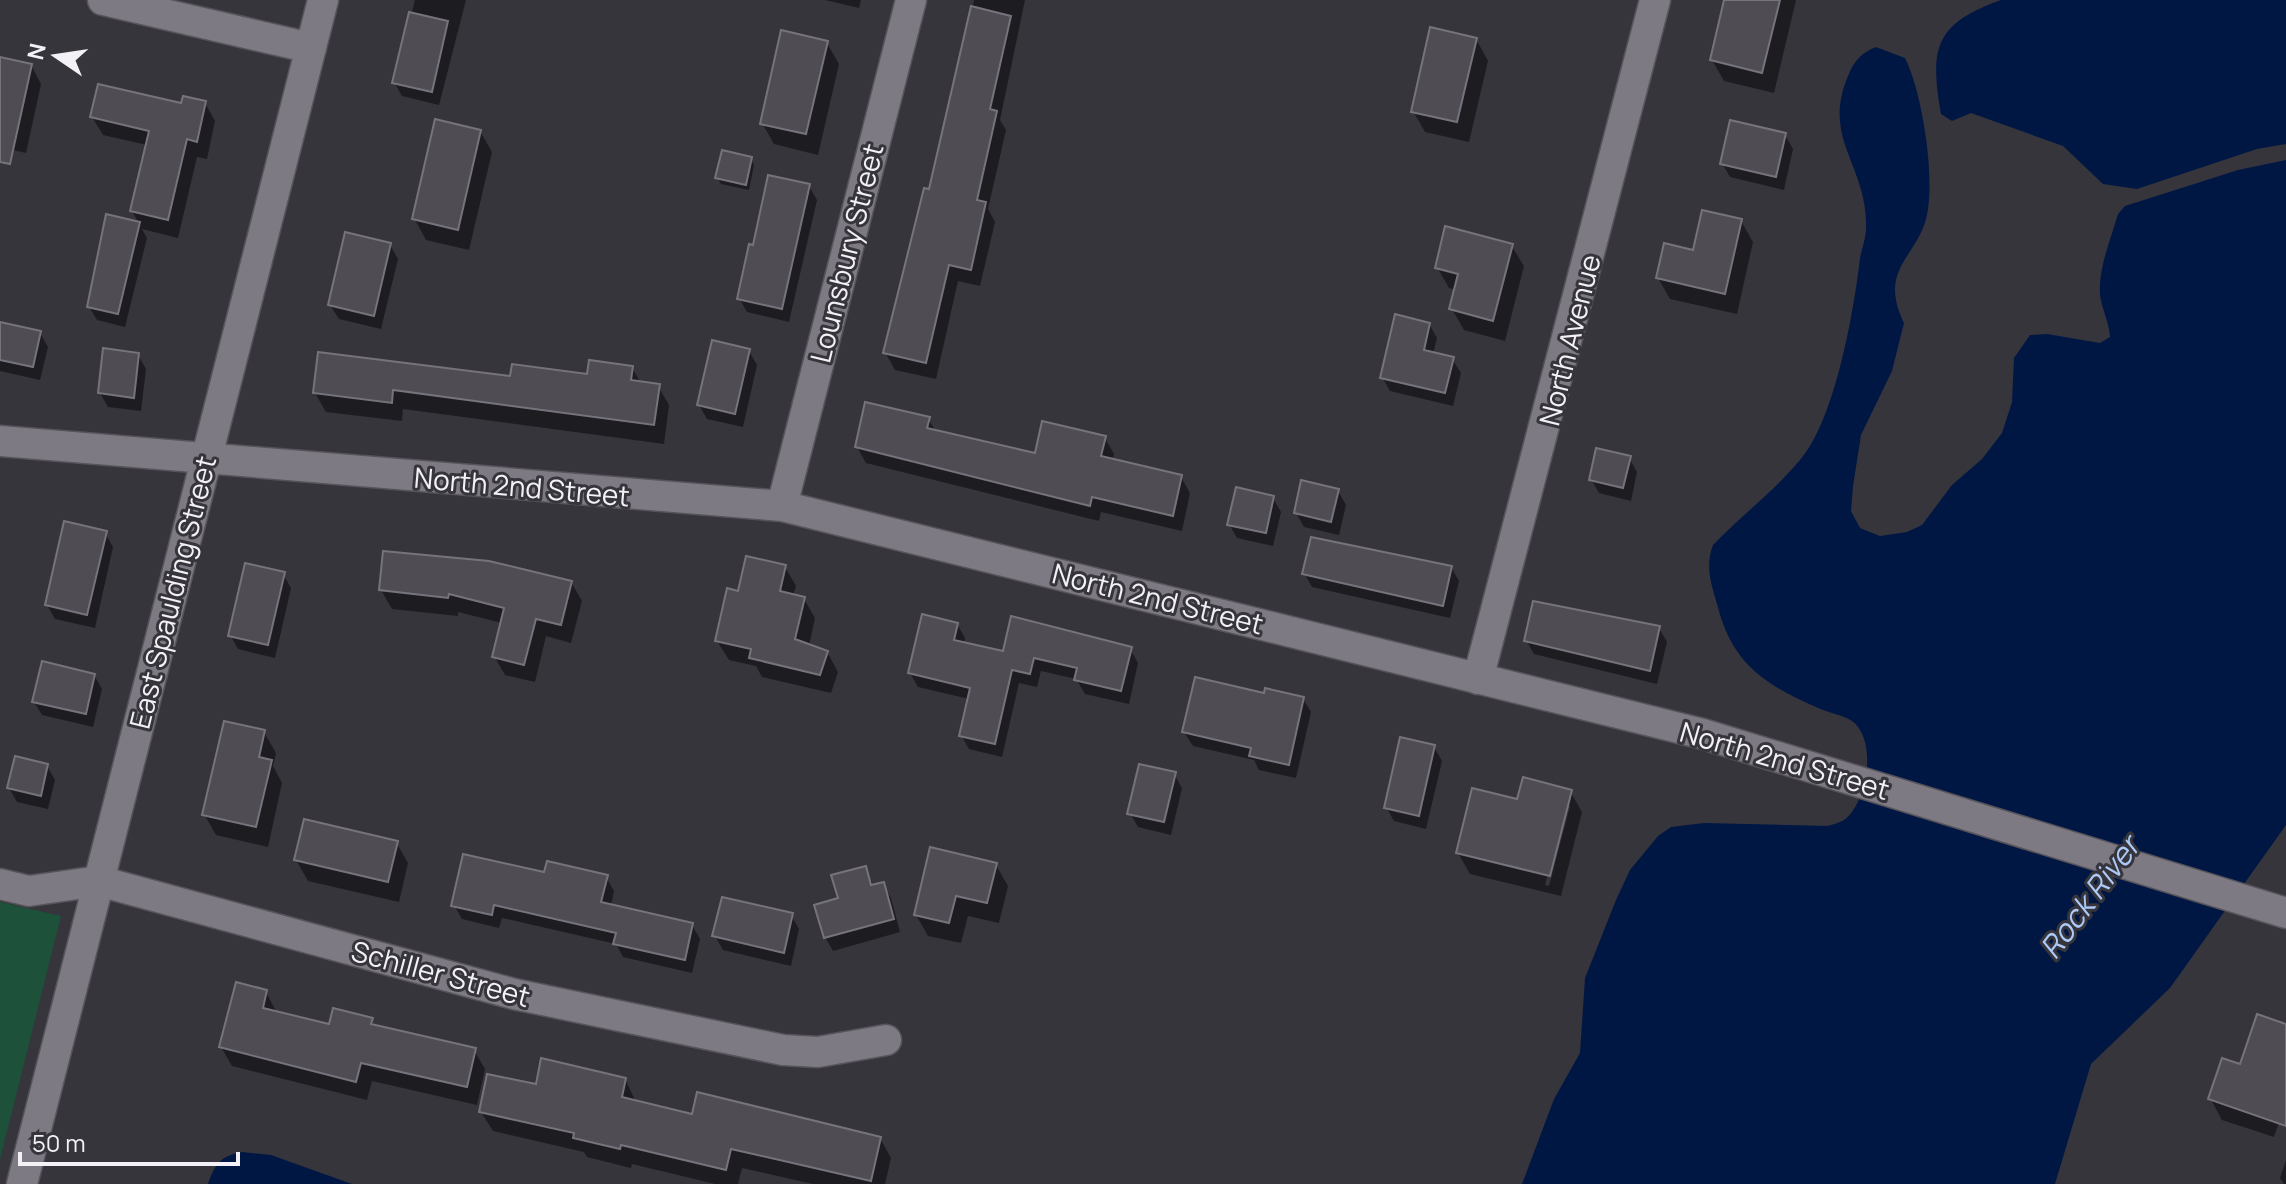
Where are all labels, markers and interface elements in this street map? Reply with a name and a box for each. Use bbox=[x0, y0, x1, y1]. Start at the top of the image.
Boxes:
north arrow bbox=[16, 16, 96, 96]
text: N bbox=[20, 40, 53, 63]
street label: Lounsbury Street bbox=[800, 139, 892, 367]
street label: North Avenue bbox=[1529, 250, 1609, 430]
street label: East Spaulding Street bbox=[120, 452, 224, 732]
street label: North 2nd Street bbox=[413, 458, 631, 514]
street label: North 2nd Street bbox=[1049, 553, 1267, 643]
street label: North 2nd Street bbox=[1676, 712, 1894, 808]
water label: Rock River bbox=[2030, 824, 2151, 966]
street label: Schiller Street bbox=[348, 931, 534, 1015]
scale bar bbox=[20, 1116, 238, 1166]
text: 50 m bbox=[32, 1126, 86, 1159]

